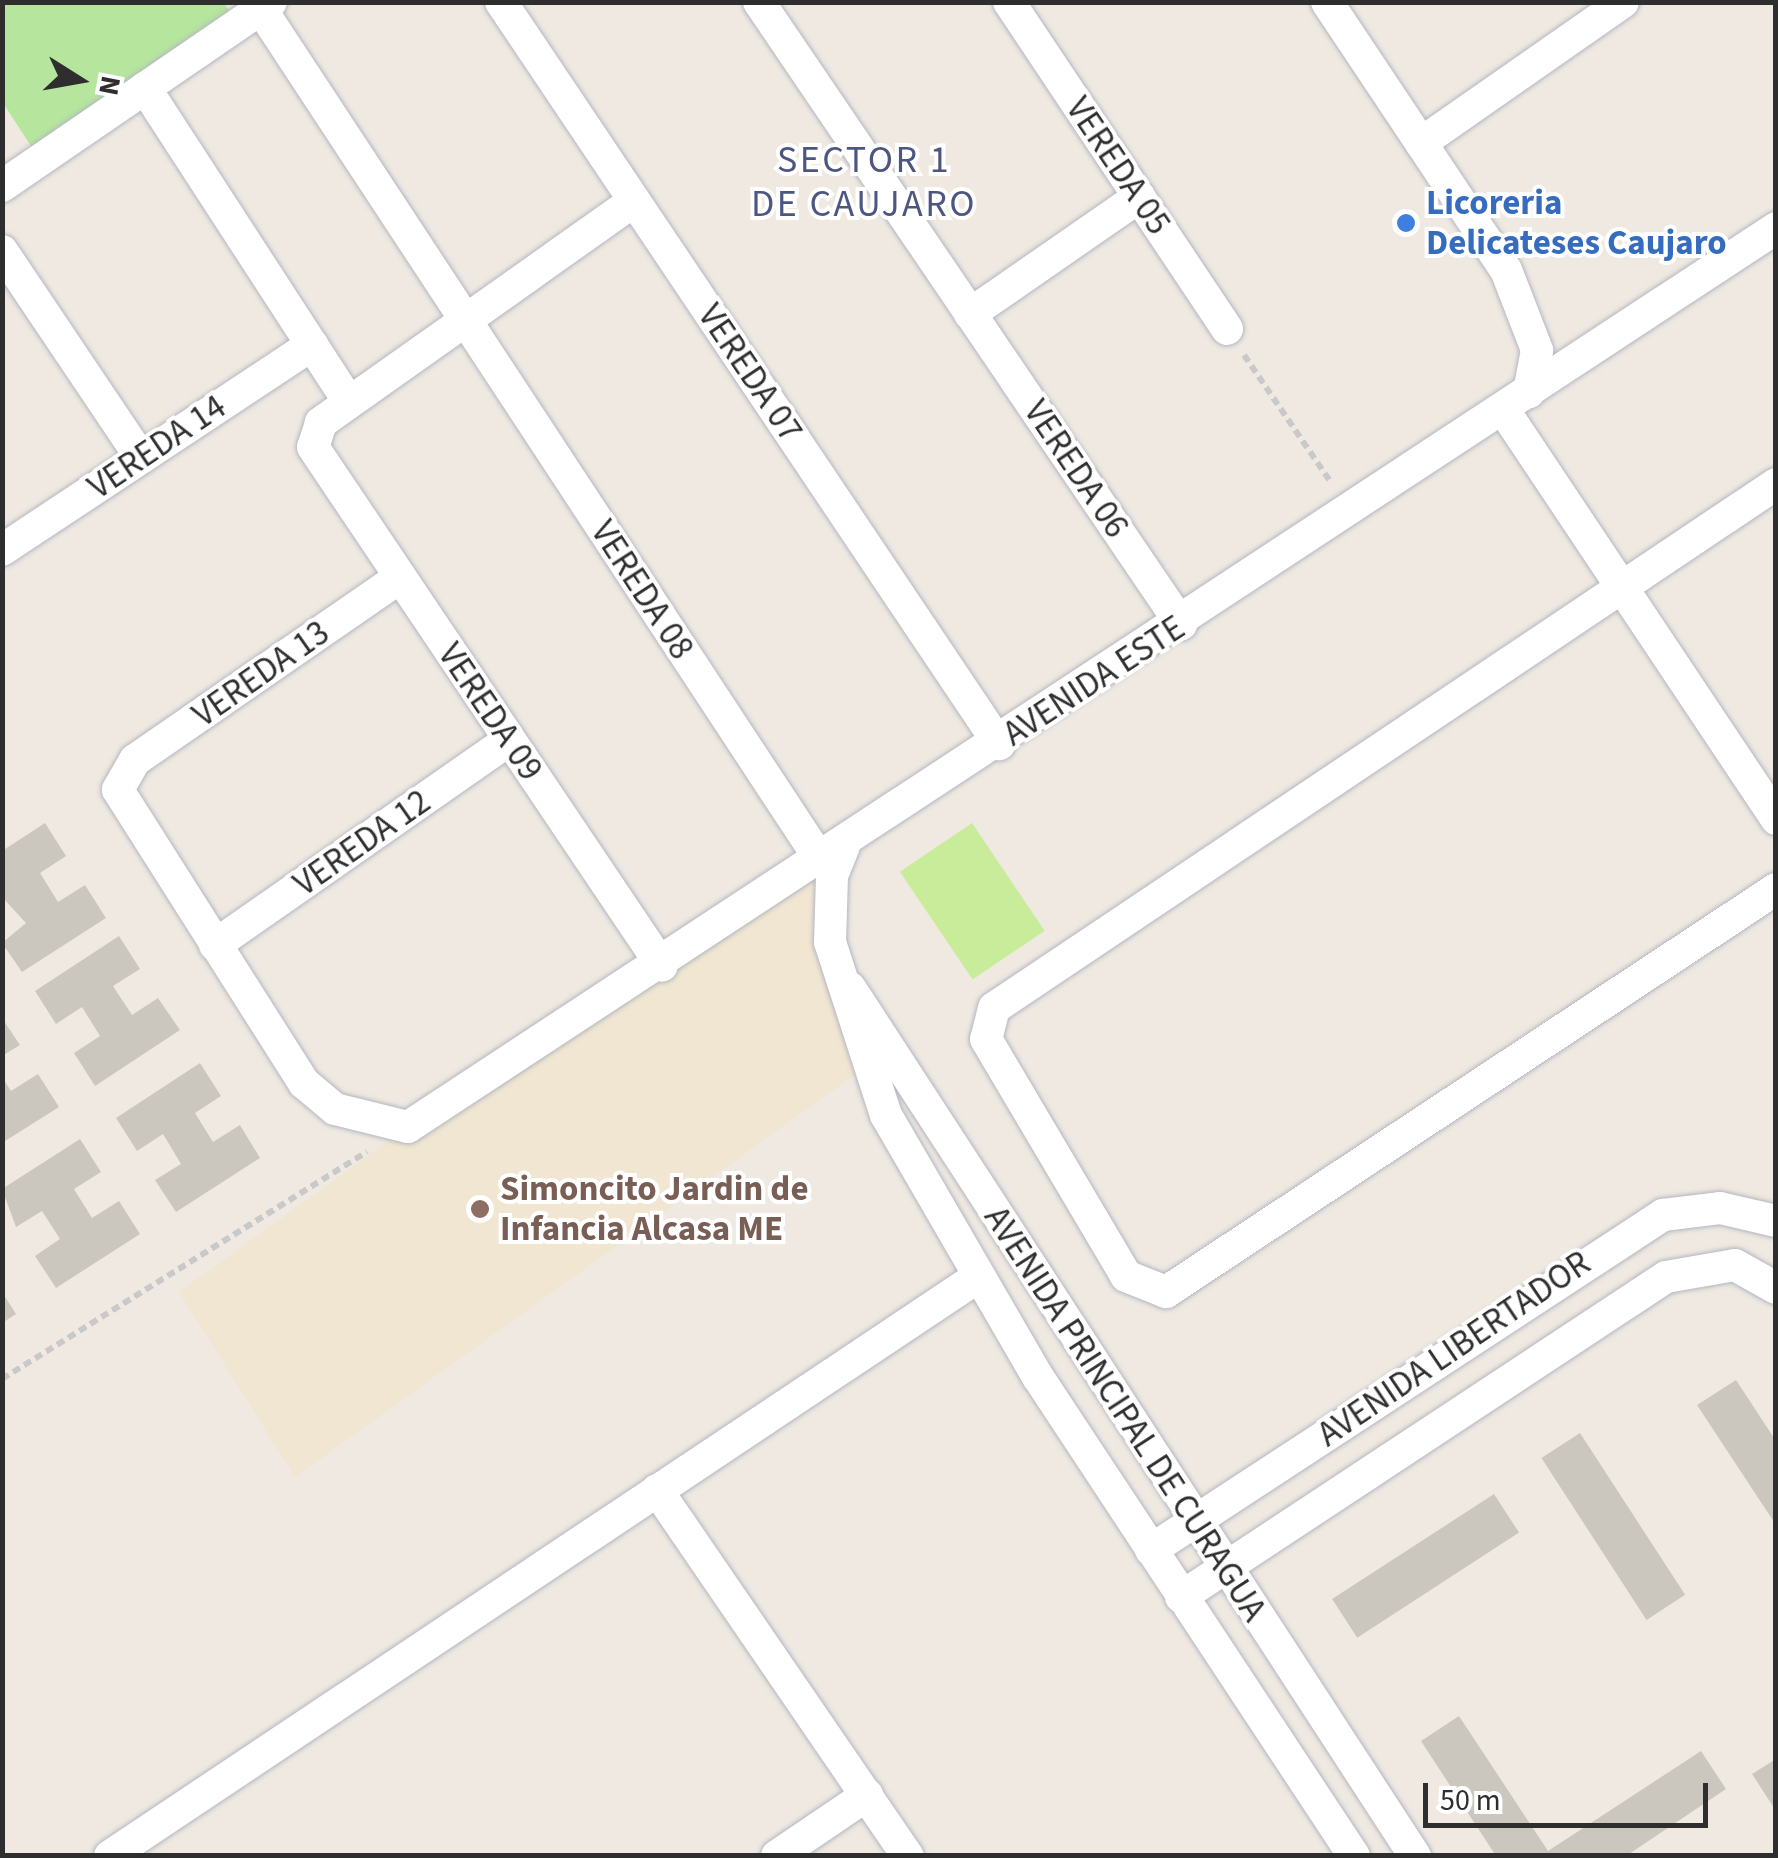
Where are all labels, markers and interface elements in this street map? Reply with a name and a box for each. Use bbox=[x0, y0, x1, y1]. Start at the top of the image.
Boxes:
north arrow bbox=[30, 30, 130, 130]
text: N bbox=[88, 73, 131, 99]
street label: VEREDA 05 bbox=[1057, 89, 1179, 243]
district label: SECTOR 1 DE CAUJARO bbox=[751, 138, 977, 228]
place label: Licoreria Delicateses Caujaro bbox=[1426, 182, 1727, 264]
marker: Licoreria Delicateses Caujaro bbox=[1395, 212, 1417, 234]
street label: VEREDA 07 bbox=[689, 296, 811, 450]
street label: VEREDA 14 bbox=[80, 386, 234, 508]
street label: VEREDA 06 bbox=[1015, 392, 1137, 546]
street label: VEREDA 08 bbox=[582, 513, 702, 667]
street label: AVENIDA ESTE bbox=[995, 607, 1193, 755]
street label: VEREDA 13 bbox=[185, 612, 337, 736]
street label: VEREDA 09 bbox=[429, 635, 551, 789]
street label: VEREDA 12 bbox=[286, 781, 438, 905]
place label: Simoncito Jardin de Infancia Alcasa ME bbox=[500, 1168, 809, 1250]
marker: Simoncito Jardin de Infancia Alcasa ME bbox=[469, 1198, 491, 1220]
street label: AVENIDA PRINCIPAL DE CURAGUA bbox=[975, 1199, 1275, 1629]
street label: AVENIDA LIBERTADOR bbox=[1310, 1242, 1598, 1456]
scale bar bbox=[1428, 1763, 1713, 1825]
text: 50 m bbox=[1440, 1779, 1501, 1822]

